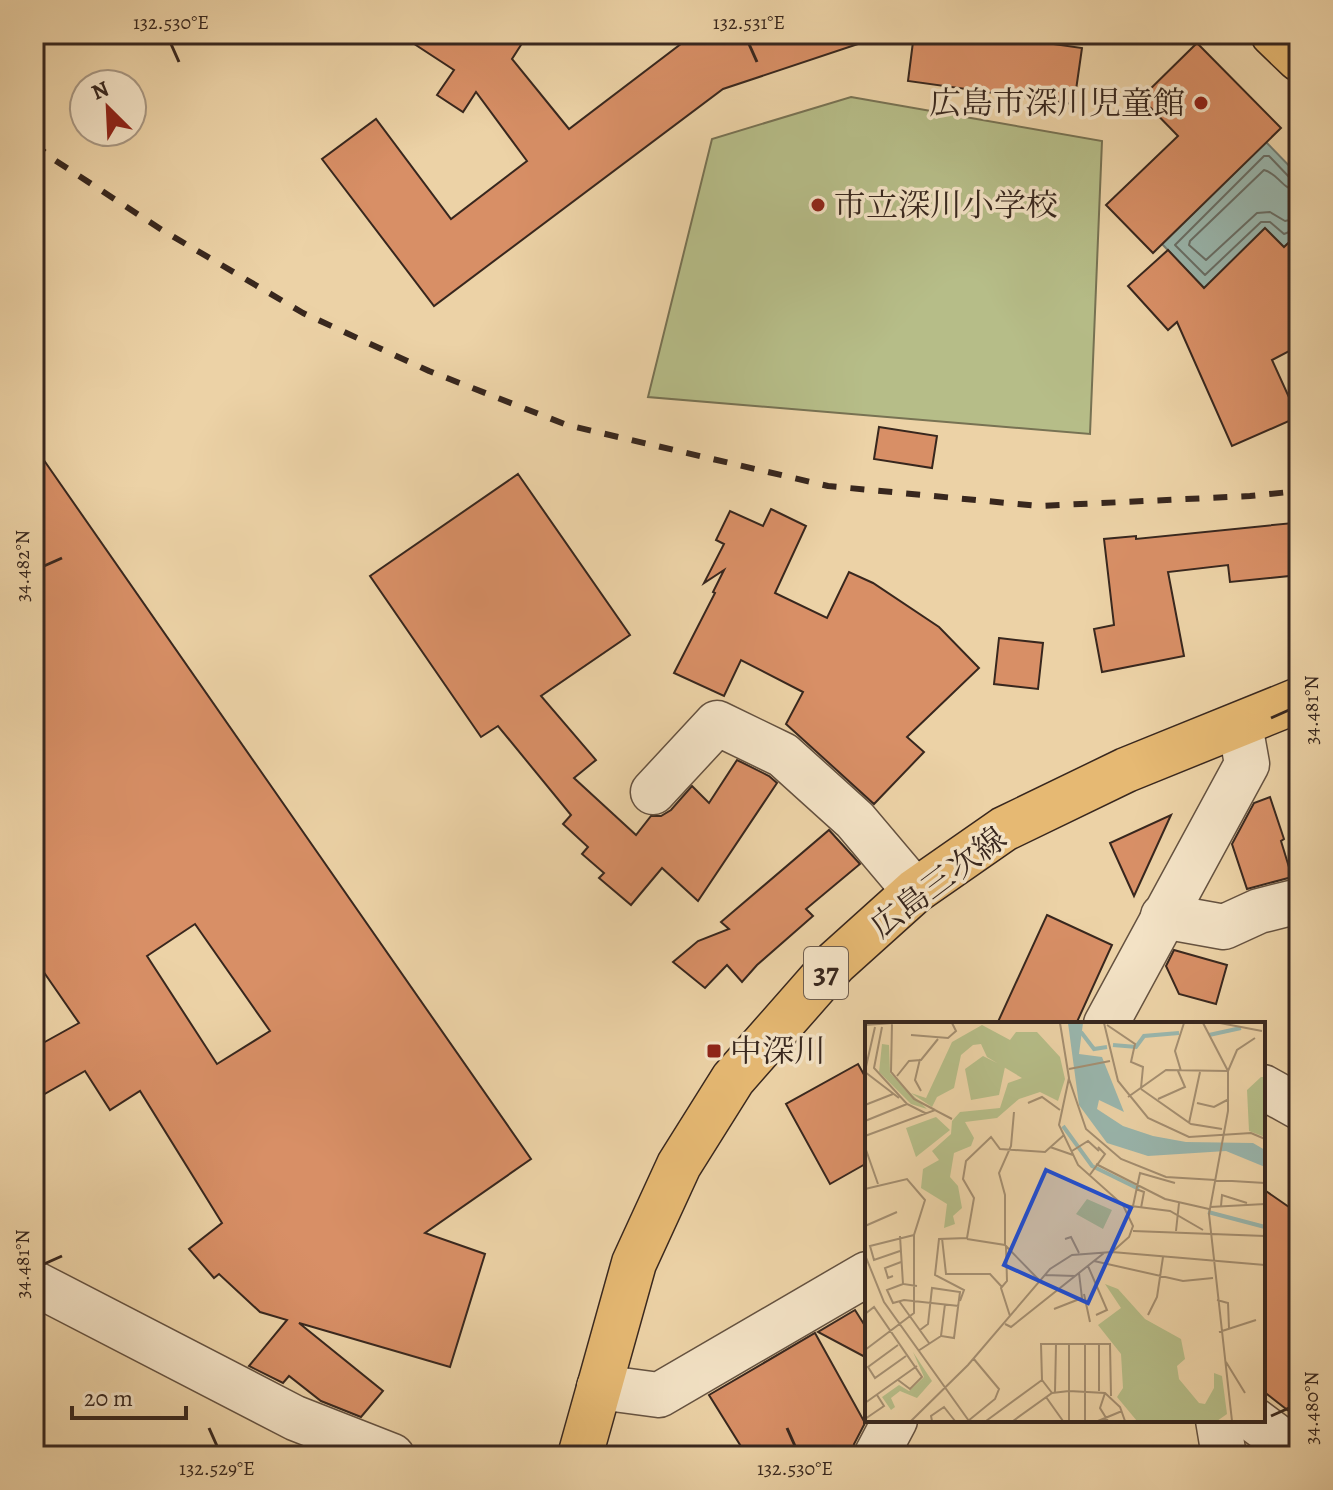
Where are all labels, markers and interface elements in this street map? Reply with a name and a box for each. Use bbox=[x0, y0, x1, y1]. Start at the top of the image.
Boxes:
text: 132.530°E bbox=[133, 9, 209, 36]
text: 132.531°E bbox=[713, 9, 785, 36]
north arrow bbox=[68, 68, 148, 148]
text: N bbox=[87, 74, 114, 108]
place label: 広島市深川児童館 bbox=[929, 81, 1185, 125]
marker: 広島市深川児童館 bbox=[1192, 94, 1210, 112]
place label: 市立深川小学校 bbox=[834, 183, 1058, 227]
marker: 市立深川小学校 bbox=[809, 196, 827, 214]
text: 34.482°N bbox=[9, 530, 36, 602]
text: 34.481°N bbox=[1298, 675, 1325, 745]
street label: 広島三次線 bbox=[861, 816, 1015, 948]
road number: 37 bbox=[804, 947, 848, 999]
inset map bbox=[865, 1022, 1265, 1422]
place label: 中深川 bbox=[730, 1029, 826, 1073]
marker: 中深川 bbox=[705, 1042, 723, 1060]
text: 34.481°N bbox=[9, 1229, 36, 1299]
scale bar bbox=[72, 1370, 186, 1420]
text: 34.480°N bbox=[1298, 1371, 1325, 1445]
text: 20 m bbox=[84, 1382, 133, 1414]
text: 132.529°E bbox=[179, 1455, 255, 1482]
text: 132.530°E bbox=[757, 1455, 833, 1482]

